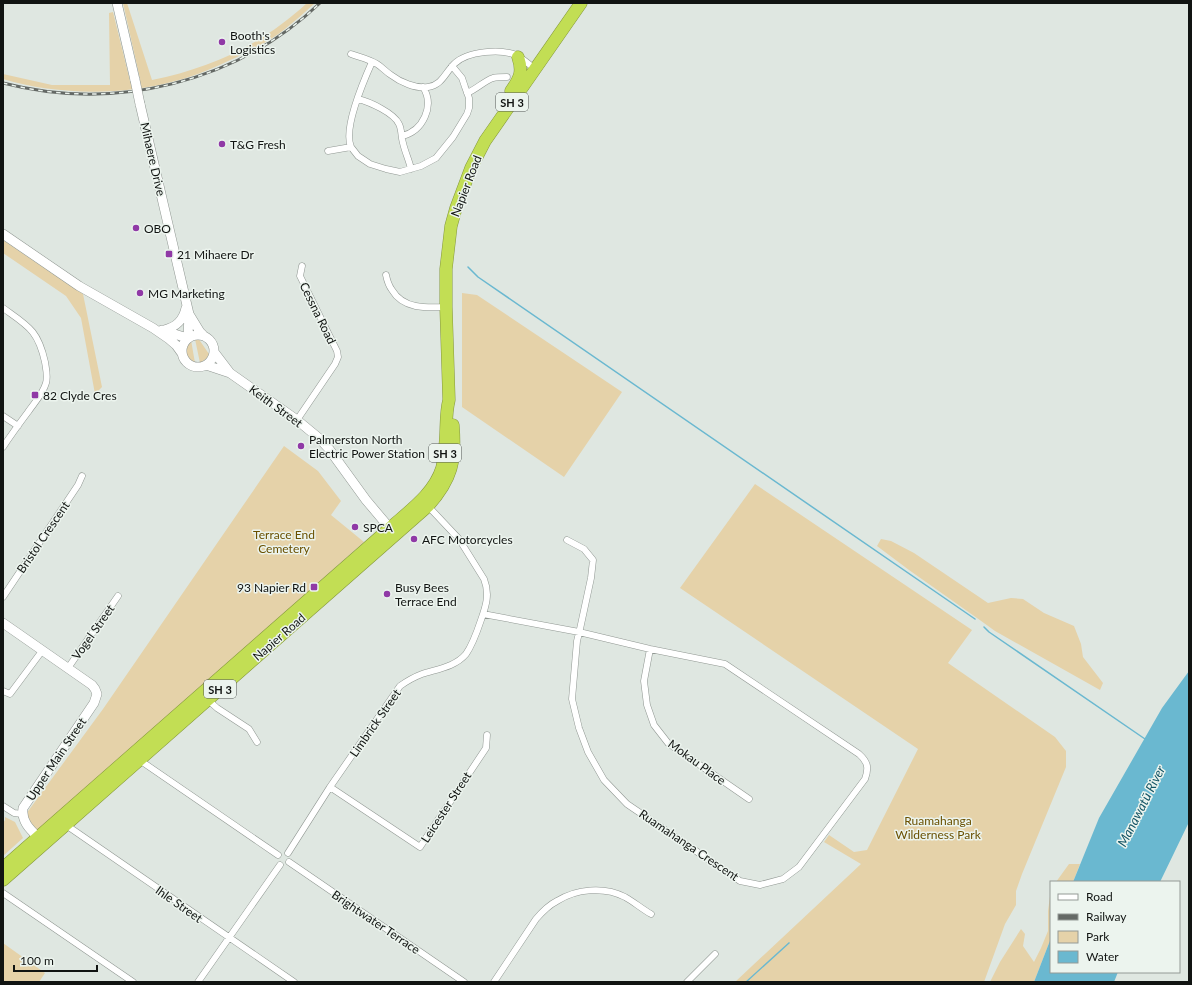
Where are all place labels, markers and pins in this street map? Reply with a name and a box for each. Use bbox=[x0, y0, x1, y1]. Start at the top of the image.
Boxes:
place label: Booth's Logistics bbox=[230, 28, 275, 57]
marker: Booth's Logistics bbox=[217, 37, 227, 47]
place label: T&G Fresh bbox=[230, 137, 286, 152]
marker: T&G Fresh bbox=[217, 139, 227, 149]
place label: OBO bbox=[144, 221, 171, 236]
marker: OBO bbox=[131, 223, 141, 233]
place label: 21 Mihaere Dr bbox=[177, 247, 254, 262]
marker: 21 Mihaere Dr bbox=[164, 249, 174, 259]
place label: MG Marketing bbox=[148, 286, 225, 301]
marker: MG Marketing bbox=[135, 288, 145, 298]
place label: 82 Clyde Cres bbox=[43, 388, 117, 403]
marker: 82 Clyde Cres bbox=[30, 390, 40, 400]
place label: Palmerston North Electric Power Station bbox=[309, 432, 425, 461]
marker: Palmerston North Electric Power Station bbox=[296, 441, 306, 451]
place label: SPCA bbox=[363, 520, 394, 535]
marker: SPCA bbox=[350, 522, 360, 532]
place label: AFC Motorcycles bbox=[422, 532, 513, 547]
marker: AFC Motorcycles bbox=[409, 534, 419, 544]
place label: 93 Napier Rd bbox=[237, 580, 306, 595]
place label: Busy Bees Terrace End bbox=[395, 580, 457, 609]
marker: 93 Napier Rd bbox=[309, 582, 319, 592]
marker: Busy Bees Terrace End bbox=[382, 589, 392, 599]

